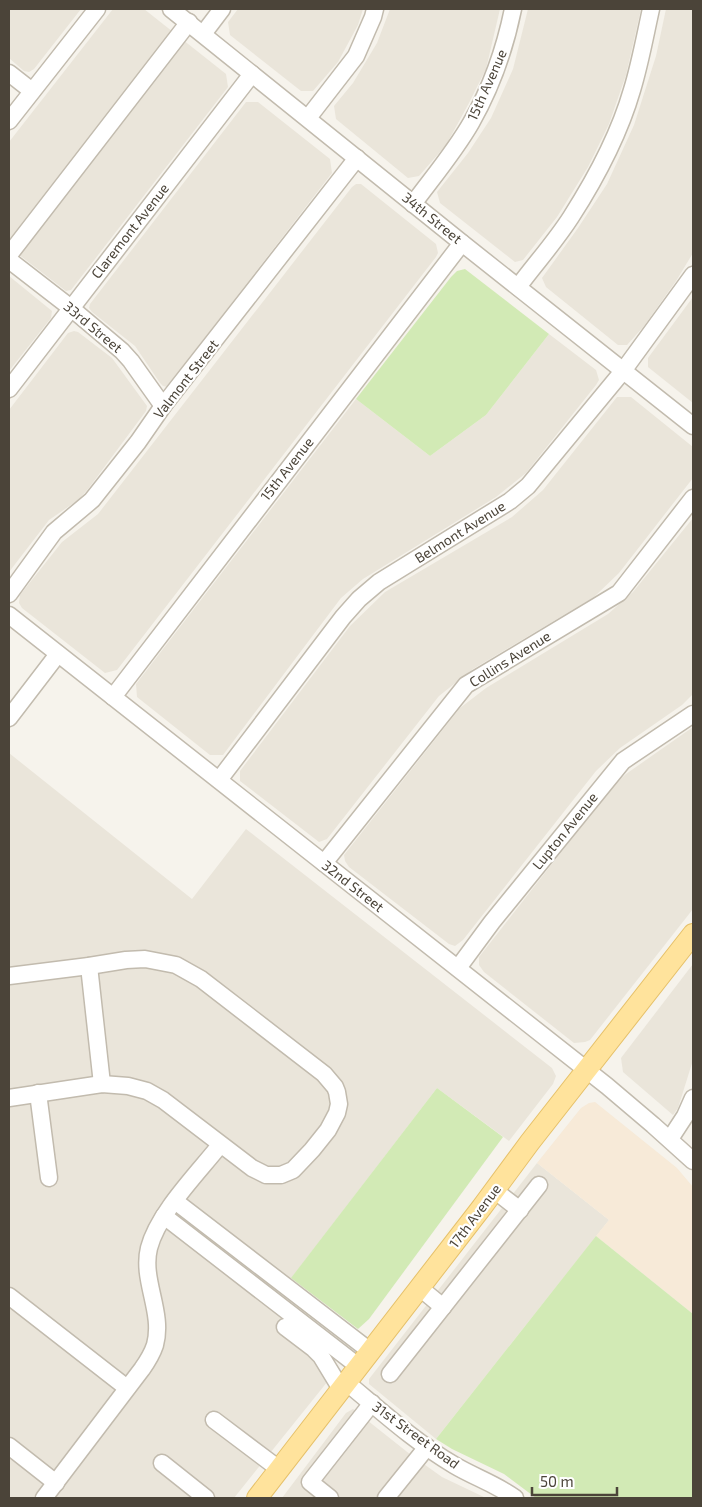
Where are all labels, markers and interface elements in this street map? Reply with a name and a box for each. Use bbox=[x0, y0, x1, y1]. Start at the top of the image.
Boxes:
street label: 15th Avenue bbox=[463, 47, 510, 123]
street label: Claremont Avenue bbox=[87, 180, 172, 282]
street label: 34th Street bbox=[399, 188, 466, 247]
street label: 33rd Street bbox=[61, 297, 126, 356]
street label: Valmont Street bbox=[149, 336, 222, 422]
street label: 15th Avenue bbox=[256, 433, 317, 504]
street label: Belmont Avenue bbox=[411, 497, 508, 566]
street label: Collins Avenue bbox=[466, 627, 554, 690]
street label: Lupton Avenue bbox=[528, 789, 601, 873]
street label: 32nd Street bbox=[319, 856, 388, 915]
street label: 17th Avenue bbox=[445, 1180, 504, 1251]
street label: 31st Street Road bbox=[370, 1397, 463, 1472]
scale bar bbox=[532, 1464, 617, 1496]
text: 50 m bbox=[540, 1472, 574, 1490]

